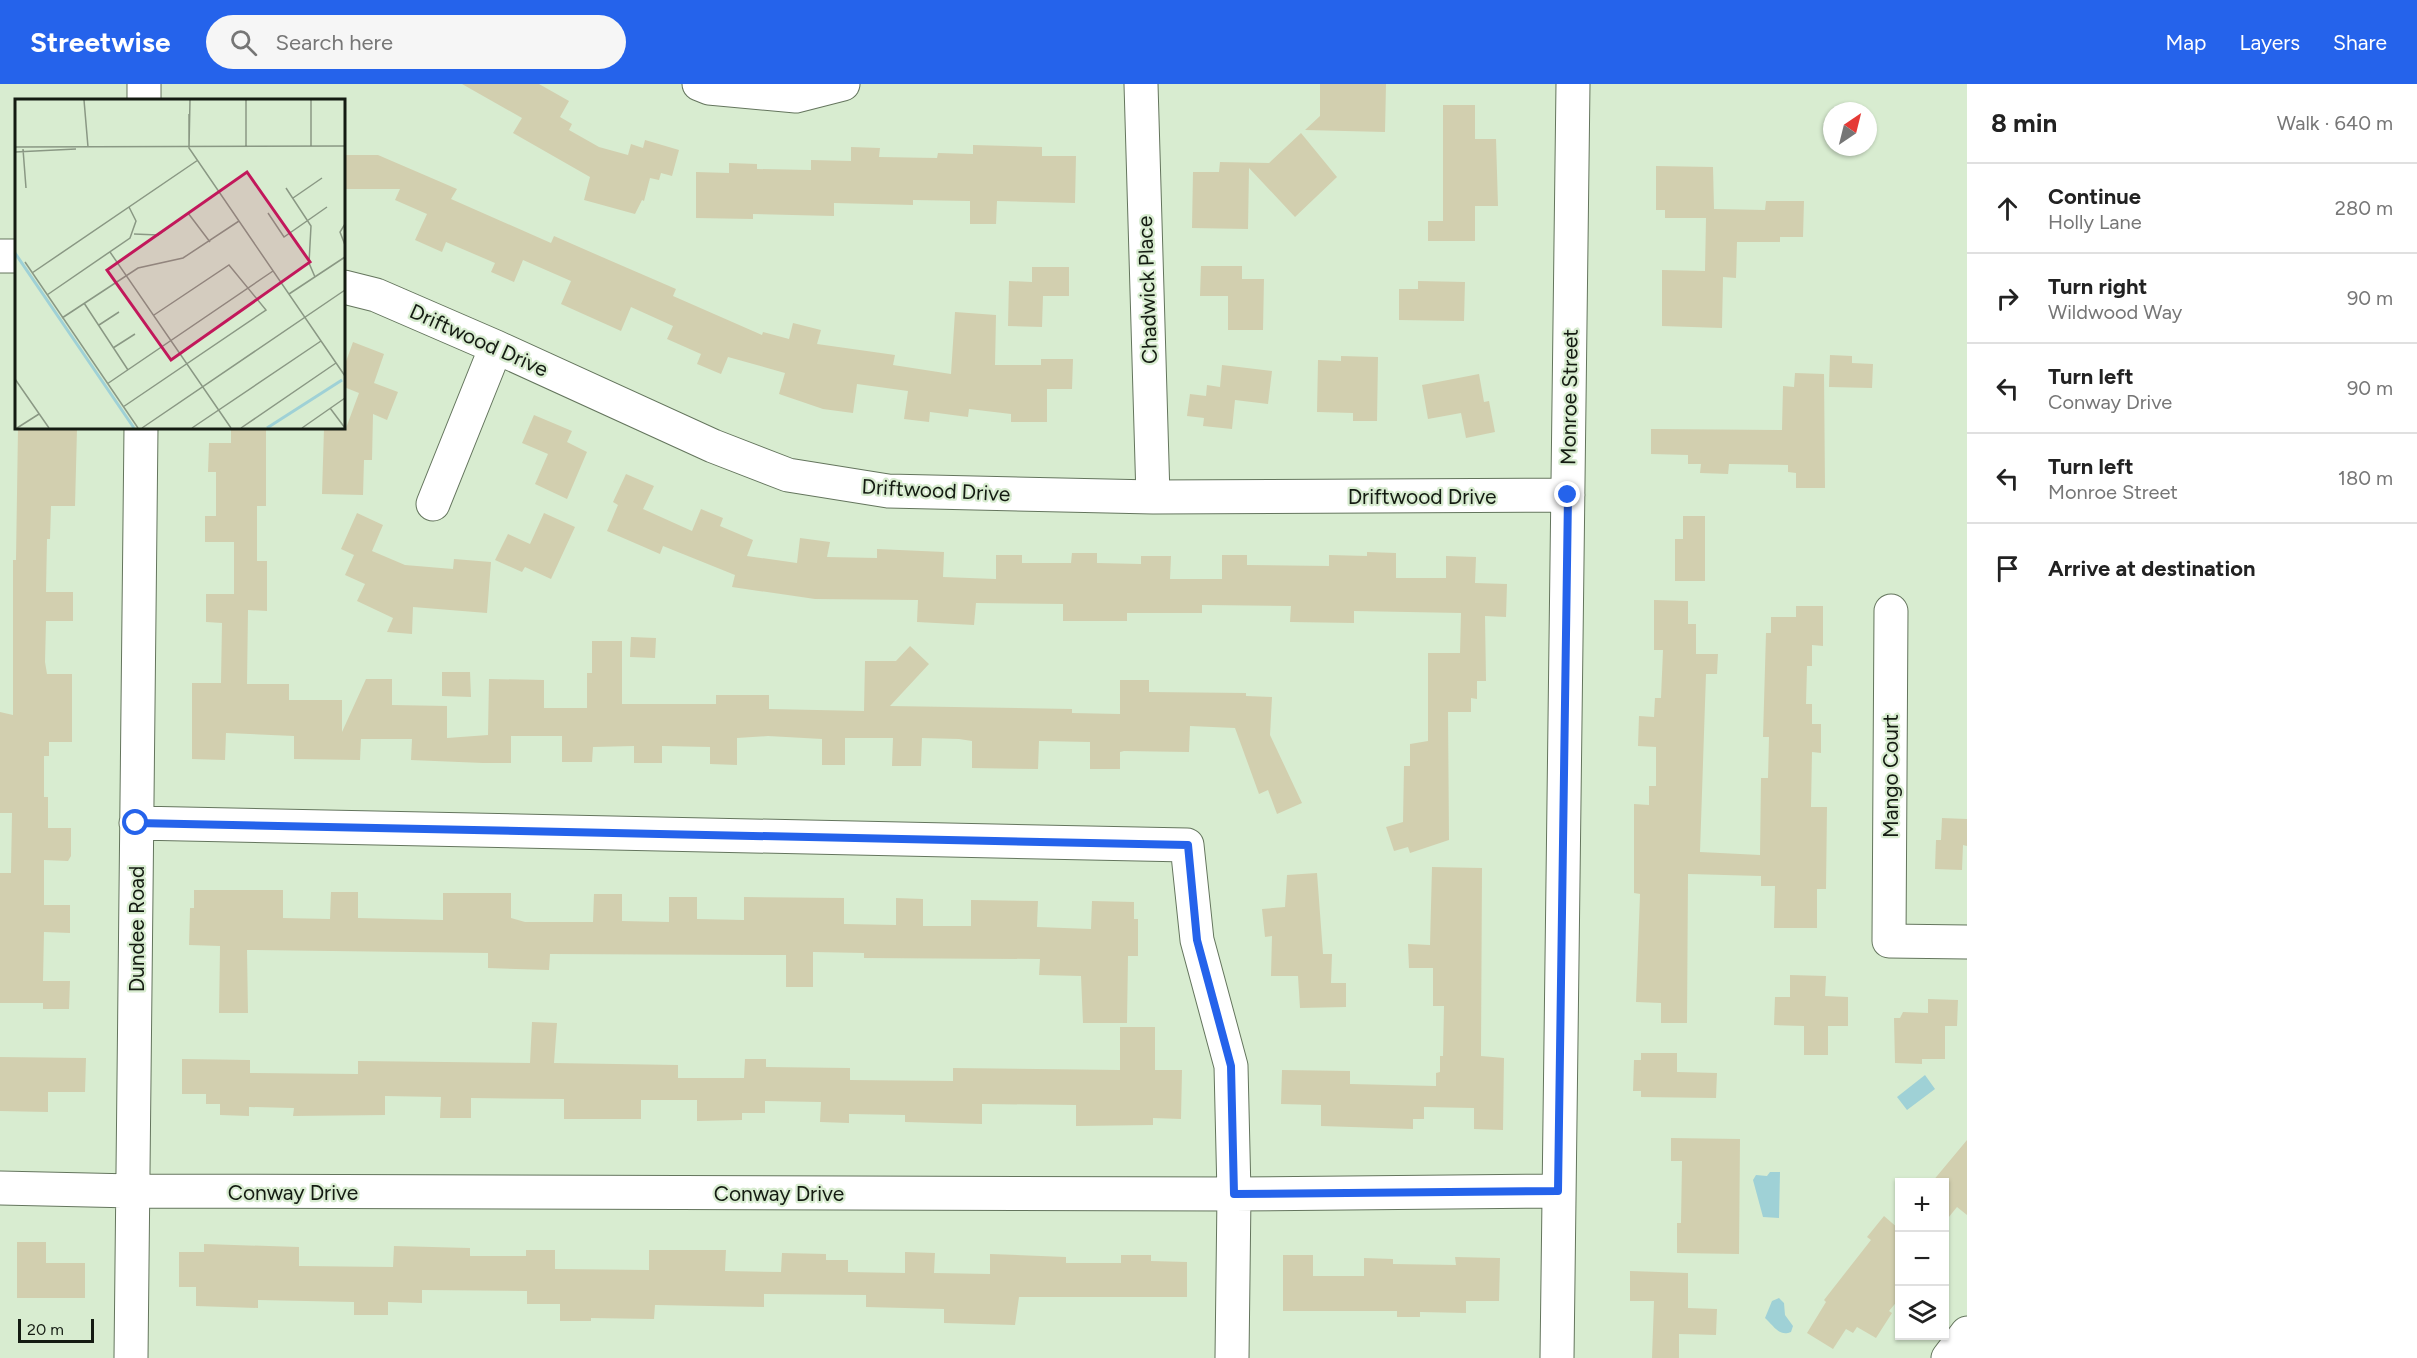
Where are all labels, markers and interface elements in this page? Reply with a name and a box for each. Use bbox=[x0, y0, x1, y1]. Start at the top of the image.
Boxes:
search box bbox=[206, 15, 626, 69]
text: Streetwise bbox=[30, 25, 170, 59]
icon: search bbox=[227, 26, 260, 59]
text: Search here bbox=[275, 29, 393, 56]
text: Map bbox=[2166, 30, 2206, 55]
text: Layers bbox=[2239, 30, 2300, 55]
text: Share bbox=[2333, 30, 2387, 55]
inset map bbox=[15, 99, 345, 429]
north arrow bbox=[1823, 102, 1877, 156]
text: 8 min bbox=[1991, 107, 2057, 139]
text: Walk · 640 m bbox=[2277, 111, 2393, 135]
text: Continue bbox=[2048, 183, 2141, 210]
icon: ahead bbox=[1991, 192, 2024, 225]
text: 280 m bbox=[2335, 196, 2393, 220]
text: Holly Lane bbox=[2048, 210, 2142, 234]
street label: Chadwick Place bbox=[1132, 215, 1162, 365]
text: Turn right bbox=[2048, 273, 2147, 300]
icon: right bbox=[1991, 282, 2024, 315]
text: 90 m bbox=[2347, 286, 2393, 310]
street label: Driftwood Drive bbox=[406, 298, 552, 382]
text: Wildwood Way bbox=[2048, 300, 2182, 324]
street label: Monroe Street bbox=[1555, 329, 1583, 465]
text: Turn left bbox=[2048, 363, 2134, 390]
icon: left bbox=[1991, 372, 2024, 405]
text: 90 m bbox=[2347, 376, 2393, 400]
text: Conway Drive bbox=[2048, 390, 2172, 414]
text: Turn left bbox=[2048, 453, 2134, 480]
icon: left bbox=[1991, 462, 2024, 495]
text: 180 m bbox=[2338, 466, 2393, 490]
street label: Driftwood Drive bbox=[861, 474, 1011, 506]
text: Monroe Street bbox=[2048, 480, 2178, 504]
route end bbox=[1554, 481, 1580, 507]
street label: Driftwood Drive bbox=[1348, 484, 1496, 509]
icon: arrive bbox=[1991, 552, 2024, 585]
text: Arrive at destination bbox=[2048, 555, 2256, 582]
street label: Mango Court bbox=[1878, 714, 1903, 838]
route start bbox=[122, 809, 148, 835]
street label: Dundee Road bbox=[124, 866, 149, 992]
map controls bbox=[1895, 1178, 1949, 1340]
button: + bbox=[1895, 1178, 1949, 1232]
street label: Conway Drive bbox=[228, 1180, 358, 1205]
street label: Conway Drive bbox=[714, 1181, 844, 1206]
button: − bbox=[1895, 1232, 1949, 1286]
button: layers bbox=[1895, 1286, 1949, 1340]
scale bar bbox=[18, 1316, 94, 1344]
text: 20 m bbox=[27, 1320, 64, 1339]

